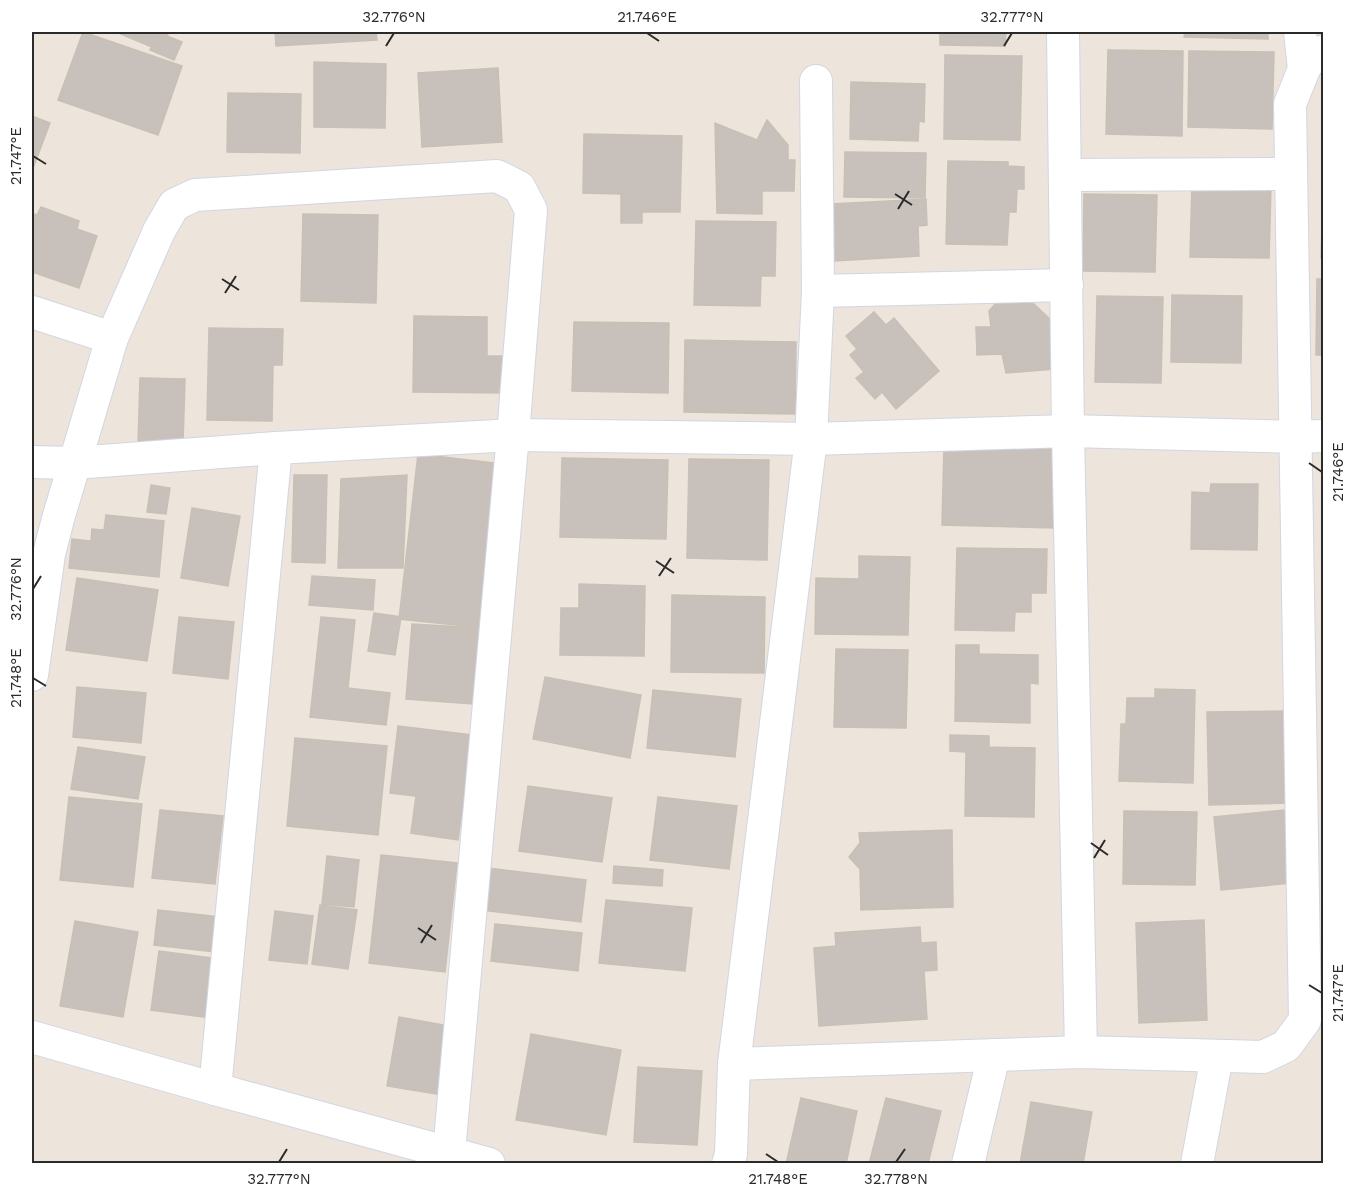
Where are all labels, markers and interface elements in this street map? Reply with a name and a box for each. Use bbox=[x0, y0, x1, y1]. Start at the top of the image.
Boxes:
text: 32.776°N bbox=[362, 8, 426, 26]
text: 21.746°E bbox=[617, 8, 677, 26]
text: 32.777°N bbox=[980, 8, 1044, 26]
text: 21.747°E bbox=[7, 127, 25, 185]
text: 21.746°E bbox=[1329, 442, 1347, 502]
text: 32.776°N bbox=[7, 557, 25, 621]
text: 21.748°E bbox=[7, 648, 25, 708]
text: 21.747°E bbox=[1329, 964, 1347, 1022]
text: 32.777°N bbox=[247, 1170, 311, 1188]
text: 21.748°E bbox=[748, 1170, 808, 1188]
text: 32.778°N bbox=[864, 1170, 928, 1188]

